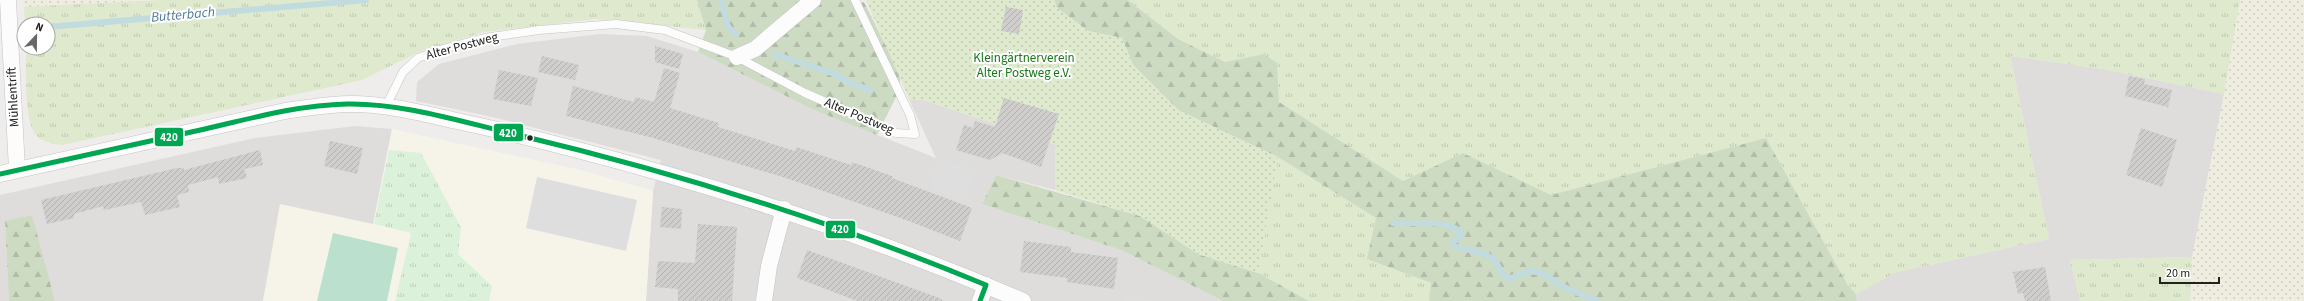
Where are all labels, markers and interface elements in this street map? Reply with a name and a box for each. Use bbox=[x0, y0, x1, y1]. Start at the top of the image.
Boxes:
water label: Butterbach bbox=[150, 2, 216, 28]
north arrow bbox=[16, 16, 56, 56]
text: N bbox=[33, 19, 46, 36]
street label: Alter Postweg bbox=[424, 28, 500, 64]
park label: Kleingärtnerverein Alter Postweg e.V. bbox=[973, 49, 1075, 82]
street label: Mühlentrift bbox=[2, 66, 24, 128]
street label: Alter Postweg bbox=[821, 93, 897, 139]
line badge: 420 bbox=[493, 123, 524, 142]
text: 420 bbox=[499, 126, 517, 141]
line badge: 420 bbox=[154, 127, 184, 147]
text: 420 bbox=[160, 130, 178, 145]
unlabelled marker bbox=[525, 133, 535, 143]
line badge: 420 bbox=[825, 220, 856, 239]
text: 420 bbox=[831, 222, 849, 237]
scale bar bbox=[2160, 259, 2219, 285]
text: 20 m bbox=[2166, 265, 2190, 282]

